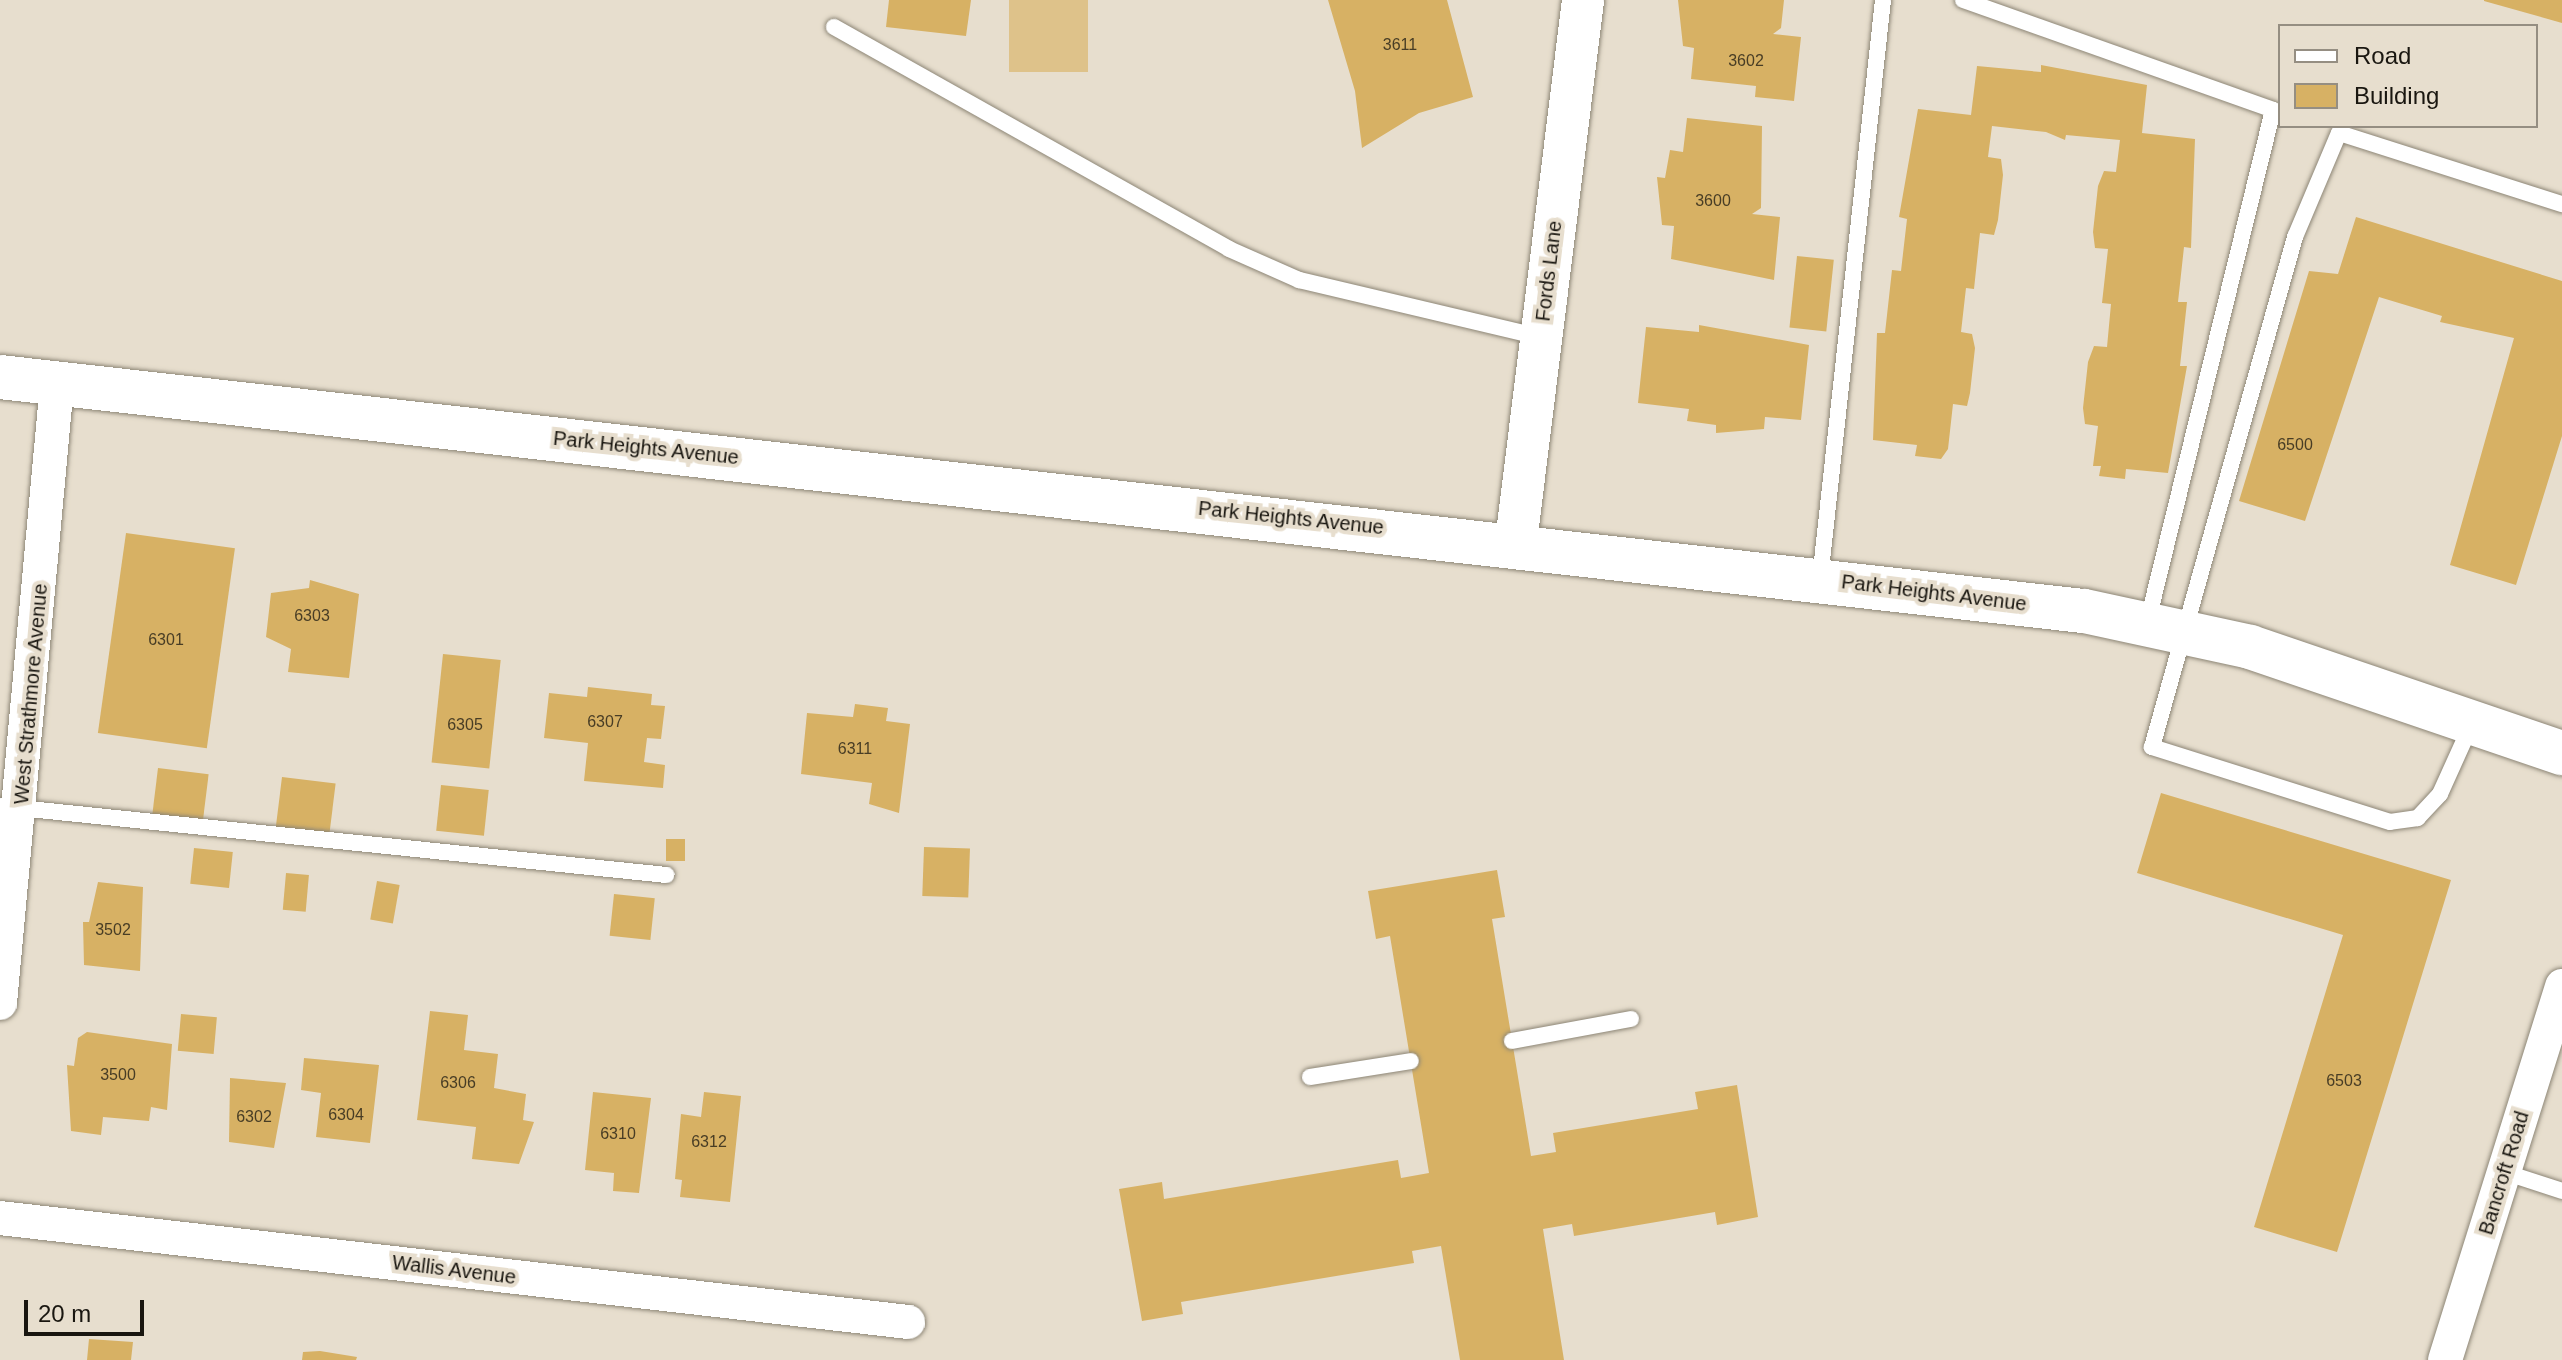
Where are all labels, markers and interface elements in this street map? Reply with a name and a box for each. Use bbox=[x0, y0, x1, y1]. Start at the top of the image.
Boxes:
legend bbox=[2278, 24, 2538, 128]
house number: 3611 bbox=[1383, 35, 1417, 55]
text: Road bbox=[2354, 42, 2411, 69]
house number: 3602 bbox=[1728, 51, 1764, 71]
text: Building bbox=[2354, 82, 2439, 109]
house number: 3600 bbox=[1695, 191, 1731, 211]
street label: Fords Lane bbox=[1531, 219, 1567, 323]
street label: Park Heights Avenue bbox=[551, 426, 741, 470]
house number: 6500 bbox=[2277, 435, 2313, 455]
street label: Park Heights Avenue bbox=[1196, 496, 1386, 540]
street label: Park Heights Avenue bbox=[1839, 570, 2029, 616]
street label: West Strathmore Avenue bbox=[9, 582, 53, 806]
house number: 6303 bbox=[294, 606, 330, 626]
house number: 6301 bbox=[148, 630, 184, 650]
house number: 6307 bbox=[587, 712, 623, 732]
house number: 6305 bbox=[447, 715, 483, 735]
house number: 6311 bbox=[838, 739, 872, 759]
house number: 3502 bbox=[95, 920, 131, 940]
house number: 3500 bbox=[100, 1065, 136, 1085]
house number: 6503 bbox=[2326, 1071, 2362, 1091]
house number: 6306 bbox=[440, 1073, 476, 1093]
house number: 6304 bbox=[328, 1105, 364, 1125]
house number: 6302 bbox=[236, 1107, 272, 1127]
street label: Bancroft Road bbox=[2474, 1108, 2534, 1238]
house number: 6310 bbox=[600, 1124, 636, 1144]
house number: 6312 bbox=[691, 1132, 727, 1152]
street label: Wallis Avenue bbox=[390, 1250, 518, 1290]
scale bar bbox=[28, 1284, 148, 1334]
text: 20 m bbox=[38, 1300, 91, 1327]

